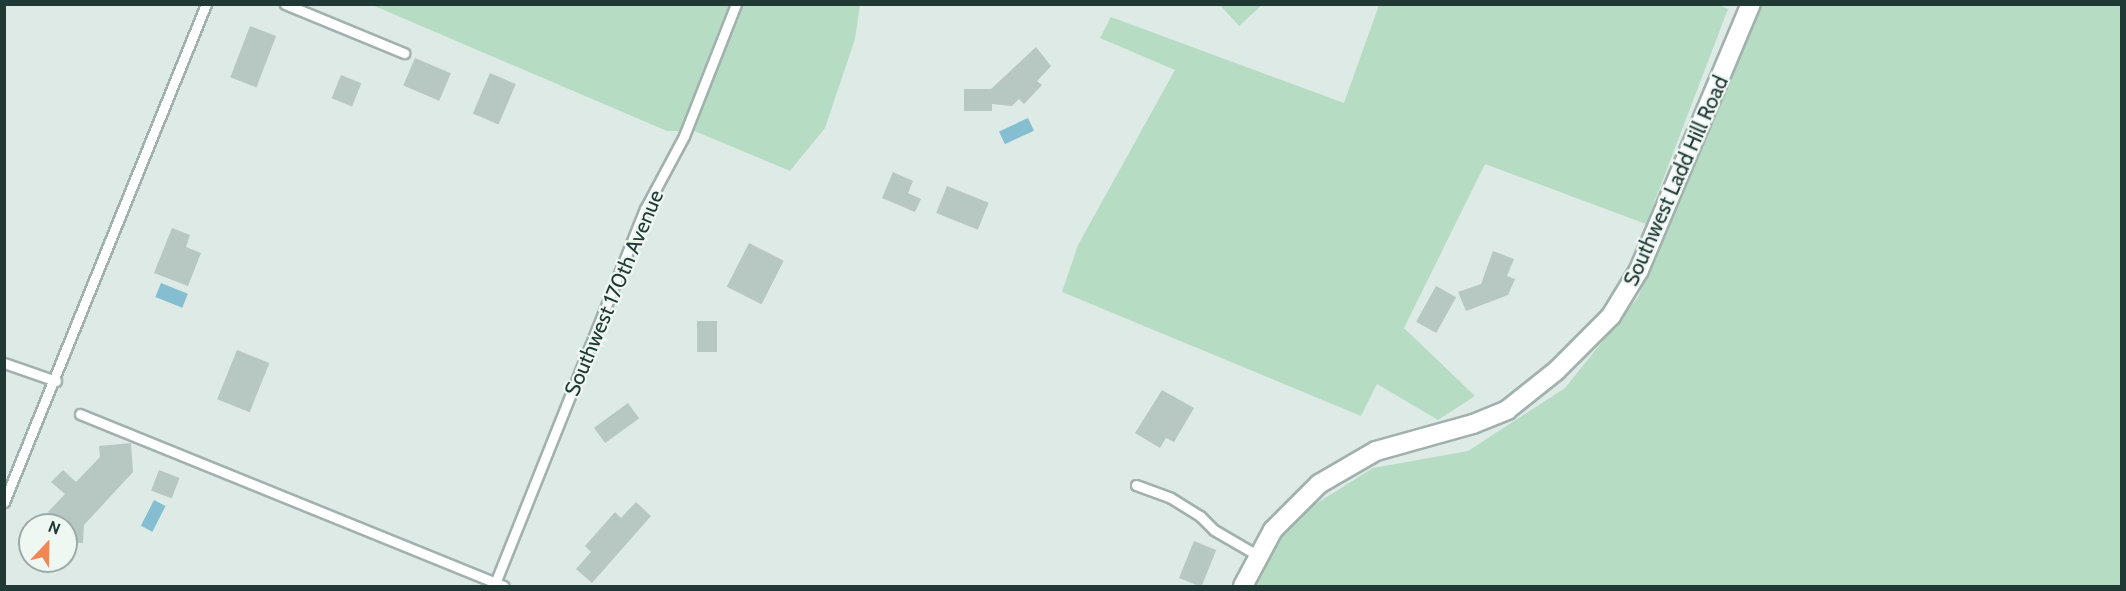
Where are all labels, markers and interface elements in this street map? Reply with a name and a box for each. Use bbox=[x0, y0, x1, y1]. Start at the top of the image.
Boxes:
street label: Southwest Ladd Hill Road bbox=[1618, 72, 1734, 290]
street label: Southwest 170th Avenue bbox=[559, 186, 669, 400]
north arrow bbox=[18, 513, 78, 573]
text: N bbox=[45, 517, 63, 539]

